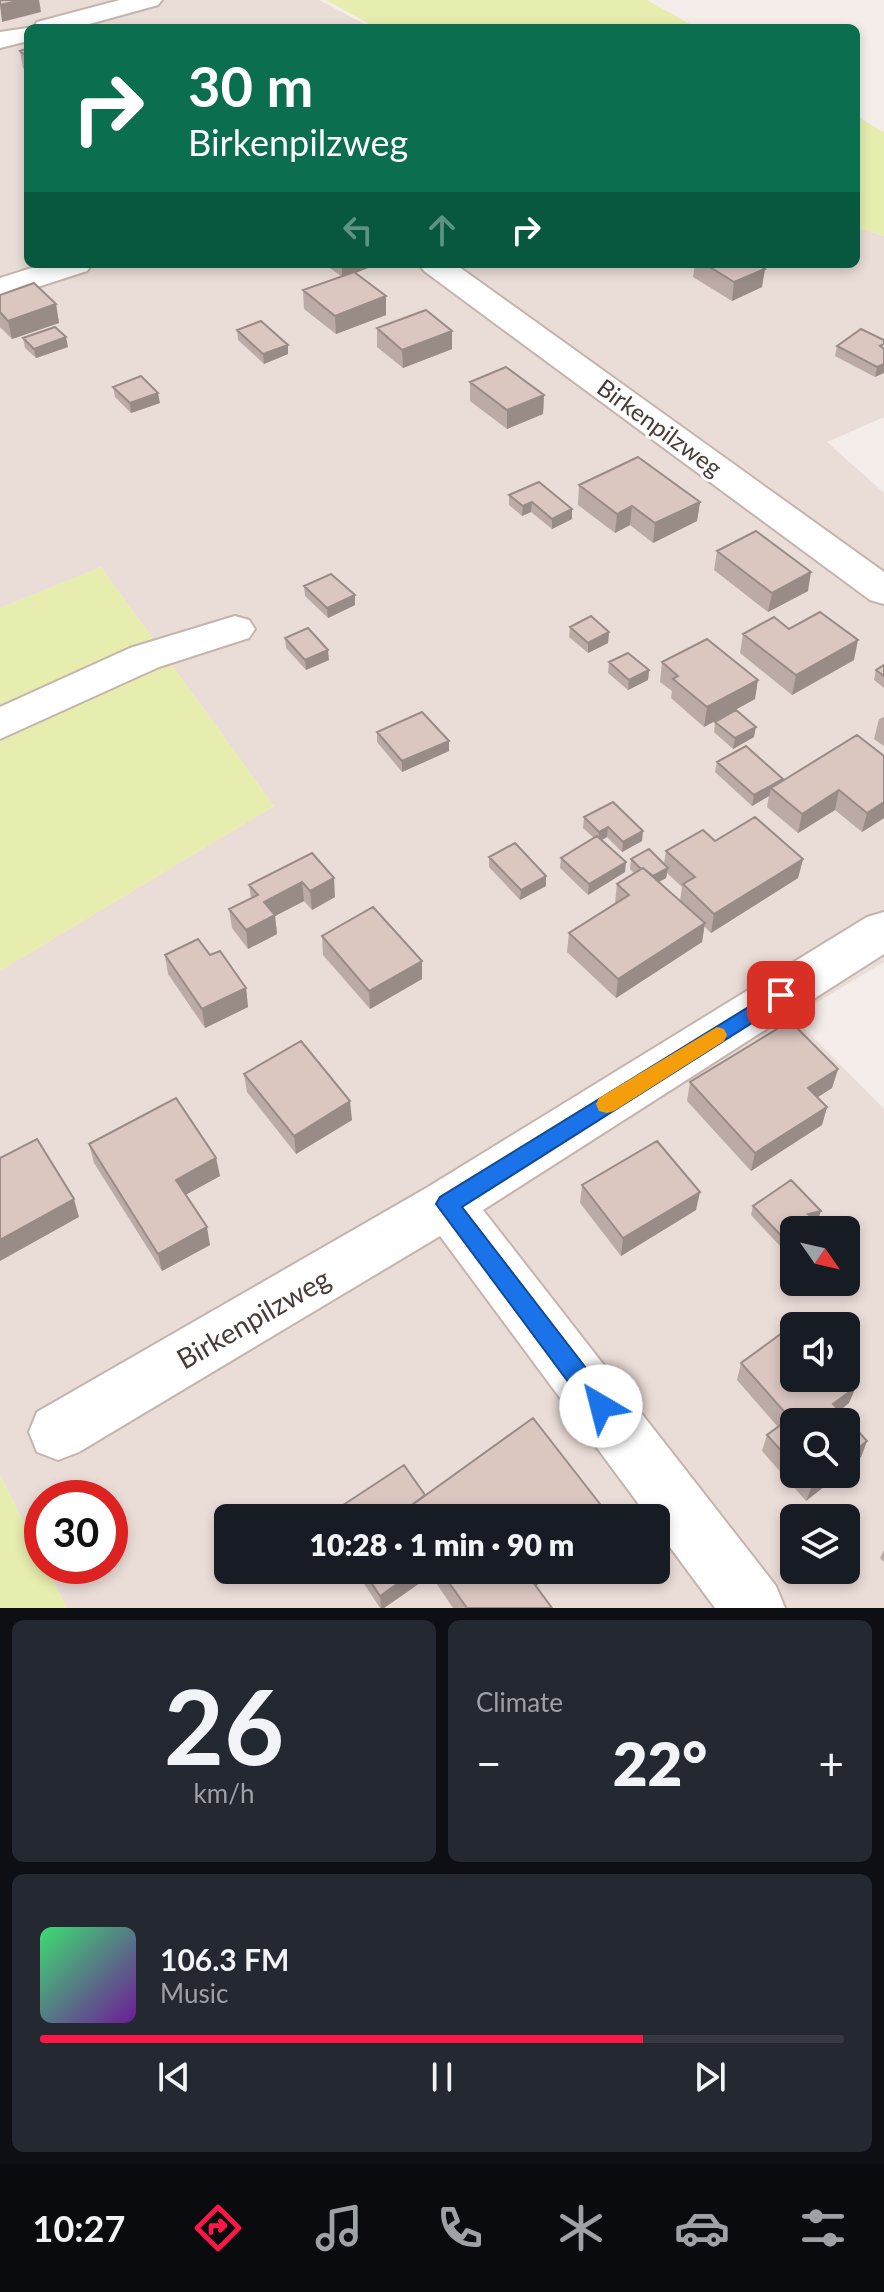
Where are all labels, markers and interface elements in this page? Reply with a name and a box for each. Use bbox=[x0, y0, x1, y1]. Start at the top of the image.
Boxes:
text: 30 m bbox=[188, 52, 313, 119]
icon: right bbox=[56, 56, 160, 160]
text: Birkenpilzweg bbox=[188, 120, 408, 164]
icon: left bbox=[336, 208, 380, 252]
icon: ahead bbox=[420, 208, 464, 252]
icon: right bbox=[504, 208, 548, 252]
street label: Birkenpilzweg bbox=[592, 372, 728, 482]
pin bbox=[747, 961, 815, 1029]
icon: arrive bbox=[759, 973, 803, 1017]
north arrow bbox=[780, 1216, 860, 1296]
map controls bbox=[780, 1216, 860, 1584]
street label: Birkenpilzweg bbox=[170, 1260, 336, 1376]
button: sound bbox=[780, 1312, 860, 1392]
position arrow bbox=[559, 1364, 643, 1448]
button: search bbox=[780, 1408, 860, 1488]
speed limit sign: 30 bbox=[24, 1480, 128, 1584]
button: layers bbox=[780, 1504, 860, 1584]
text: 10:28 · 1 min · 90 m bbox=[310, 1526, 574, 1562]
text: 26 bbox=[164, 1662, 284, 1787]
text: Climate bbox=[476, 1686, 563, 1718]
text: 22° bbox=[613, 1727, 707, 1799]
text: − bbox=[476, 1737, 502, 1789]
text: + bbox=[818, 1737, 844, 1789]
text: km/h bbox=[194, 1777, 254, 1809]
text: 106.3 FM bbox=[160, 1941, 289, 1977]
text: Music bbox=[160, 1977, 228, 2009]
icon: previous bbox=[152, 2055, 196, 2099]
icon: pause bbox=[420, 2055, 464, 2099]
icon: next bbox=[688, 2055, 732, 2099]
icon: directions bbox=[190, 2200, 246, 2256]
icon: music bbox=[311, 2200, 367, 2256]
icon: phone bbox=[432, 2200, 488, 2256]
icon: climate bbox=[553, 2200, 609, 2256]
icon: car bbox=[674, 2200, 730, 2256]
icon: filters bbox=[795, 2200, 851, 2256]
text: 10:27 bbox=[33, 2206, 125, 2250]

